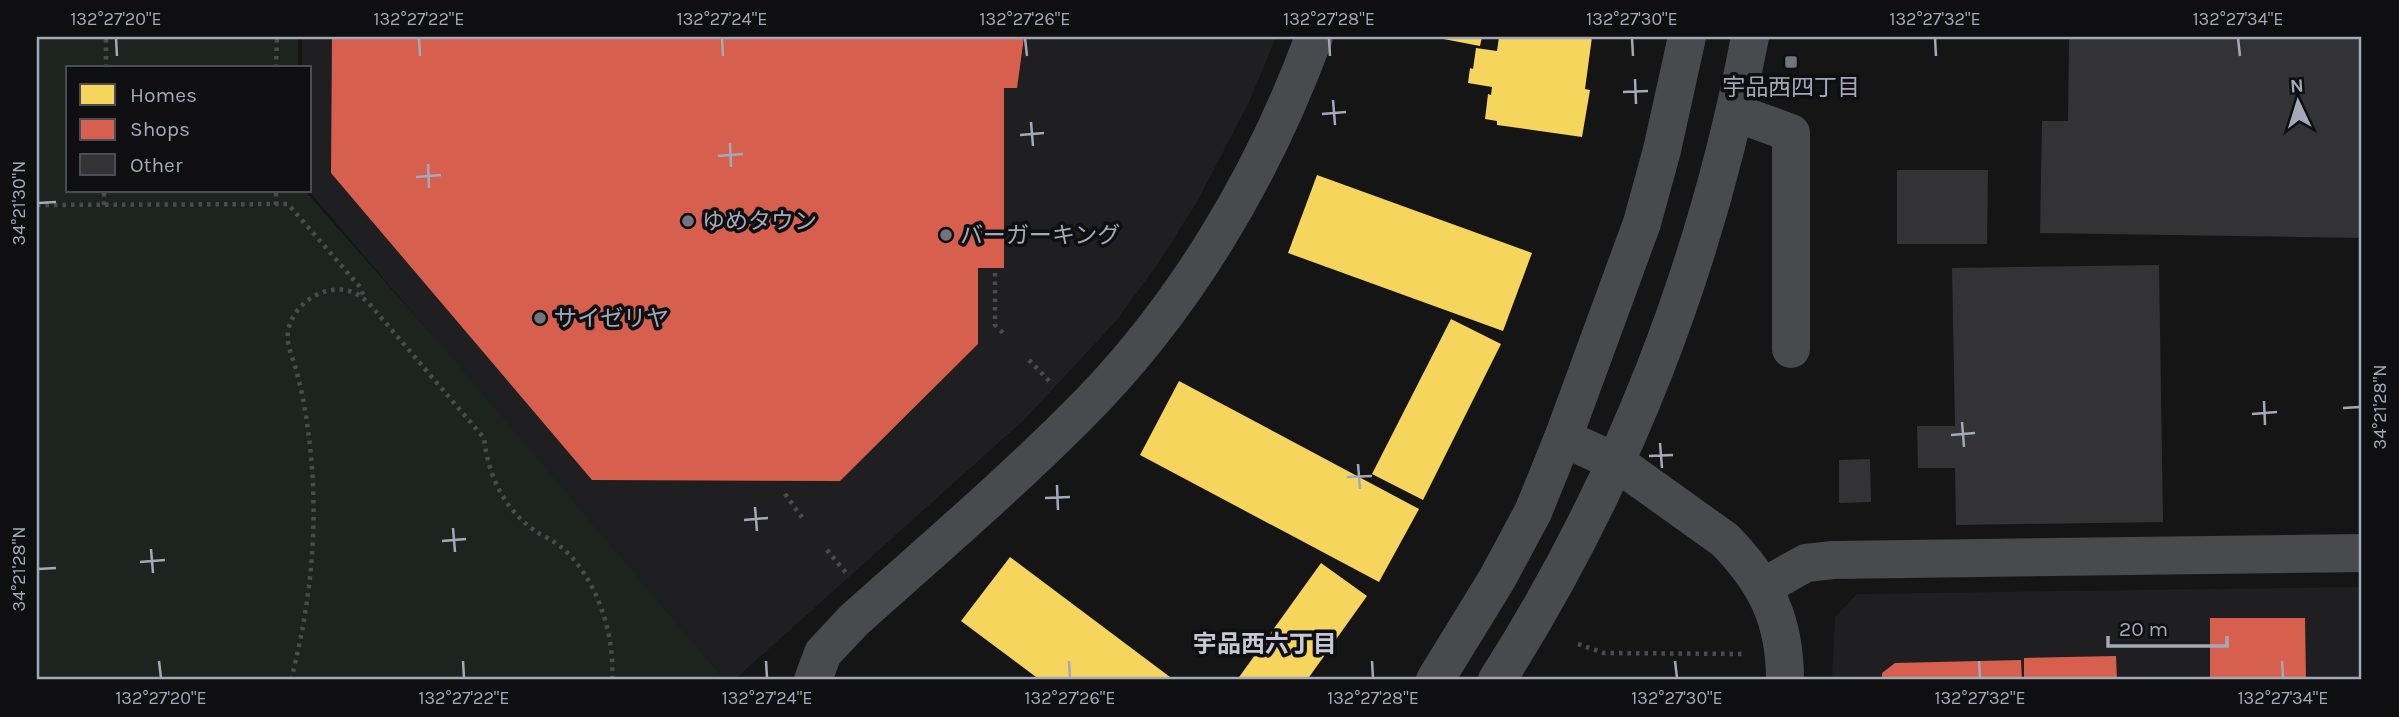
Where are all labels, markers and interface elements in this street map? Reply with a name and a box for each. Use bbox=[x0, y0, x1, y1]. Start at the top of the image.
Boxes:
text: 132°27'20"E bbox=[70, 8, 162, 30]
text: 132°27'22"E bbox=[374, 8, 464, 30]
text: 132°27'24"E bbox=[677, 8, 767, 30]
text: 132°27'26"E bbox=[980, 8, 1070, 30]
text: 132°27'28"E bbox=[1283, 8, 1375, 30]
text: 132°27'30"E bbox=[1586, 8, 1678, 30]
text: 132°27'32"E bbox=[1889, 8, 1981, 30]
text: 132°27'34"E bbox=[2193, 8, 2283, 30]
marker: 宇品西四丁目 bbox=[1783, 54, 1799, 70]
legend bbox=[66, 66, 312, 192]
north arrow bbox=[2262, 66, 2332, 136]
place label: 宇品西四丁目 bbox=[1722, 74, 1860, 101]
text: N bbox=[2289, 75, 2304, 97]
text: Homes bbox=[130, 83, 197, 107]
text: Shops bbox=[130, 117, 190, 141]
text: Other bbox=[130, 153, 183, 177]
text: 34°21'30"N bbox=[8, 161, 30, 245]
place label: ゆめタウン bbox=[702, 208, 817, 235]
marker: ゆめタウン bbox=[680, 213, 696, 229]
place label: バーガーキング bbox=[960, 222, 1120, 249]
marker: バーガーキング bbox=[938, 227, 954, 243]
place label: サイゼリヤ bbox=[554, 305, 669, 332]
marker: サイゼリヤ bbox=[532, 310, 548, 326]
text: 34°21'28"N bbox=[2369, 365, 2391, 449]
text: 34°21'28"N bbox=[8, 527, 30, 611]
scale bar bbox=[2108, 605, 2228, 649]
text: 20 m bbox=[2119, 617, 2168, 641]
district label: 宇品西六丁目 bbox=[1193, 630, 1337, 658]
text: 132°27'20"E bbox=[115, 687, 207, 709]
text: 132°27'22"E bbox=[419, 687, 509, 709]
text: 132°27'24"E bbox=[722, 687, 812, 709]
text: 132°27'26"E bbox=[1025, 687, 1115, 709]
text: 132°27'28"E bbox=[1327, 687, 1419, 709]
text: 132°27'30"E bbox=[1631, 687, 1723, 709]
text: 132°27'32"E bbox=[1934, 687, 2026, 709]
text: 132°27'34"E bbox=[2238, 687, 2328, 709]

